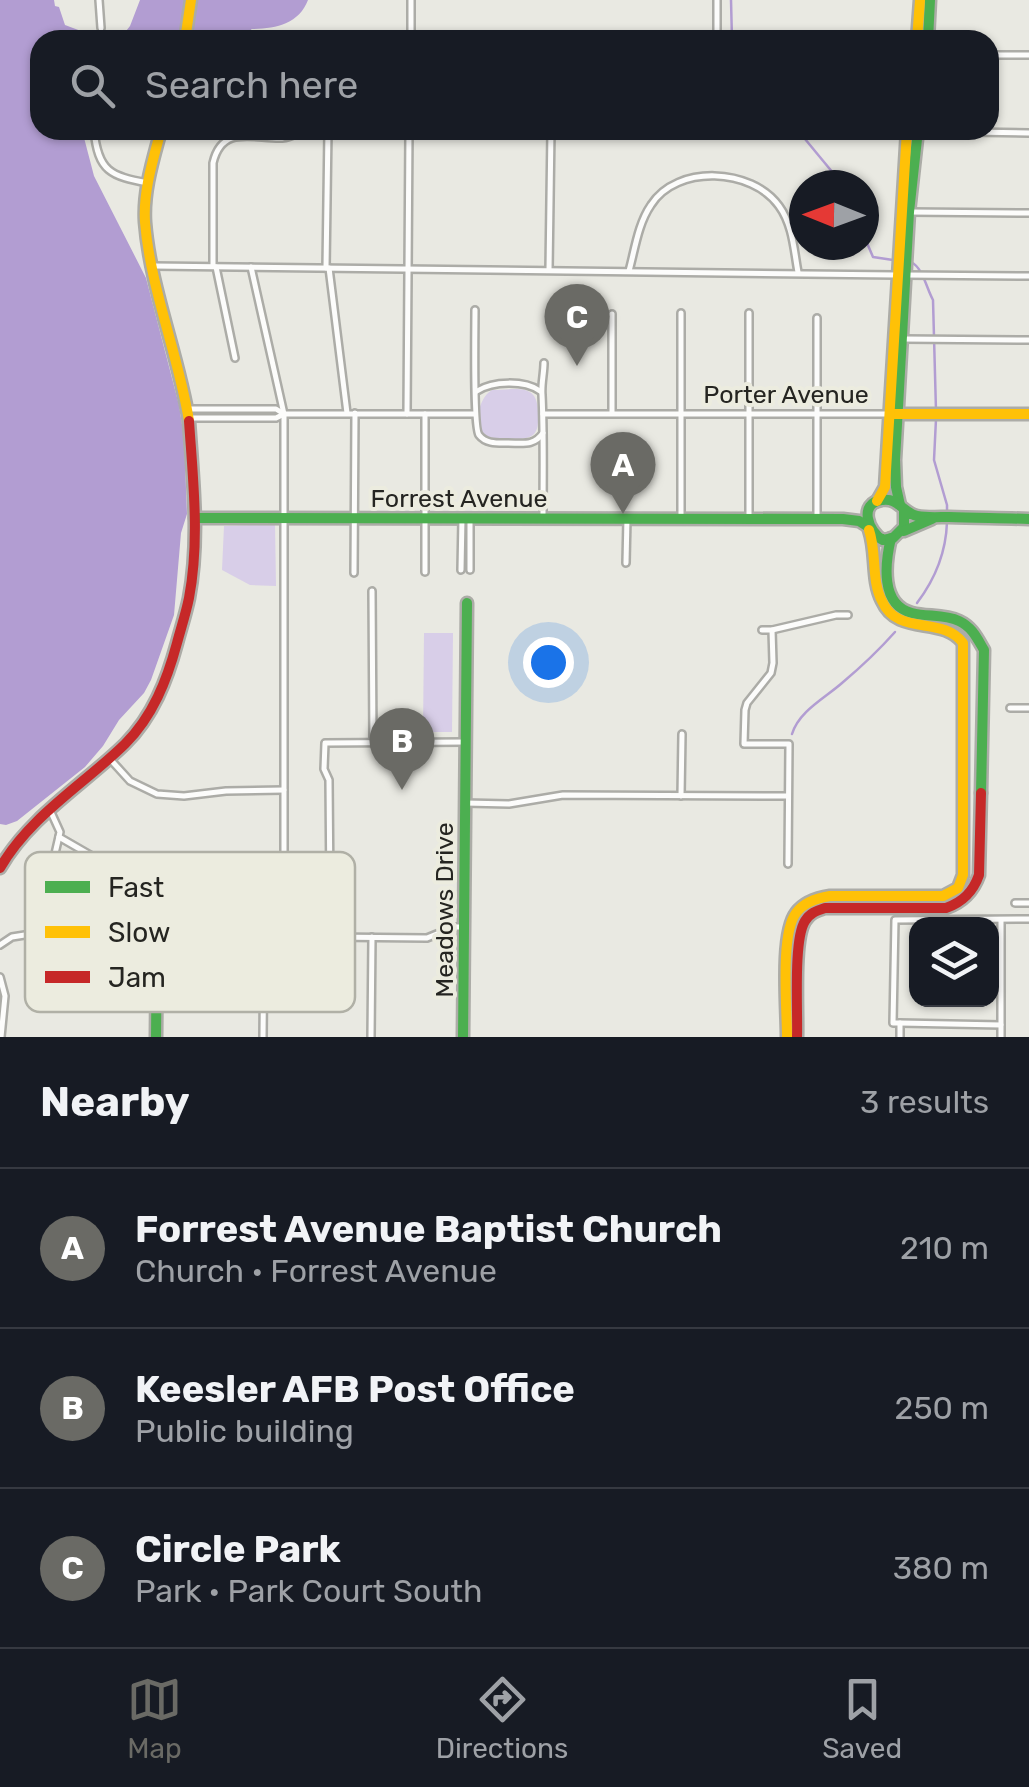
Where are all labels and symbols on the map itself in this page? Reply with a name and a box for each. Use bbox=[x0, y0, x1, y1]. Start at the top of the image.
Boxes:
north arrow bbox=[789, 170, 879, 260]
pin: C bbox=[544, 284, 610, 366]
street label: Porter Avenue bbox=[703, 380, 869, 409]
pin: A bbox=[590, 432, 656, 514]
street label: Forrest Avenue bbox=[371, 484, 547, 513]
your location bbox=[523, 637, 574, 688]
pin: B bbox=[370, 708, 434, 790]
street label: Meadows Drive bbox=[430, 822, 459, 998]
legend bbox=[25, 852, 355, 1012]
text: Fast bbox=[108, 871, 164, 904]
text: Slow bbox=[108, 916, 170, 949]
text: Jam bbox=[108, 961, 166, 994]

